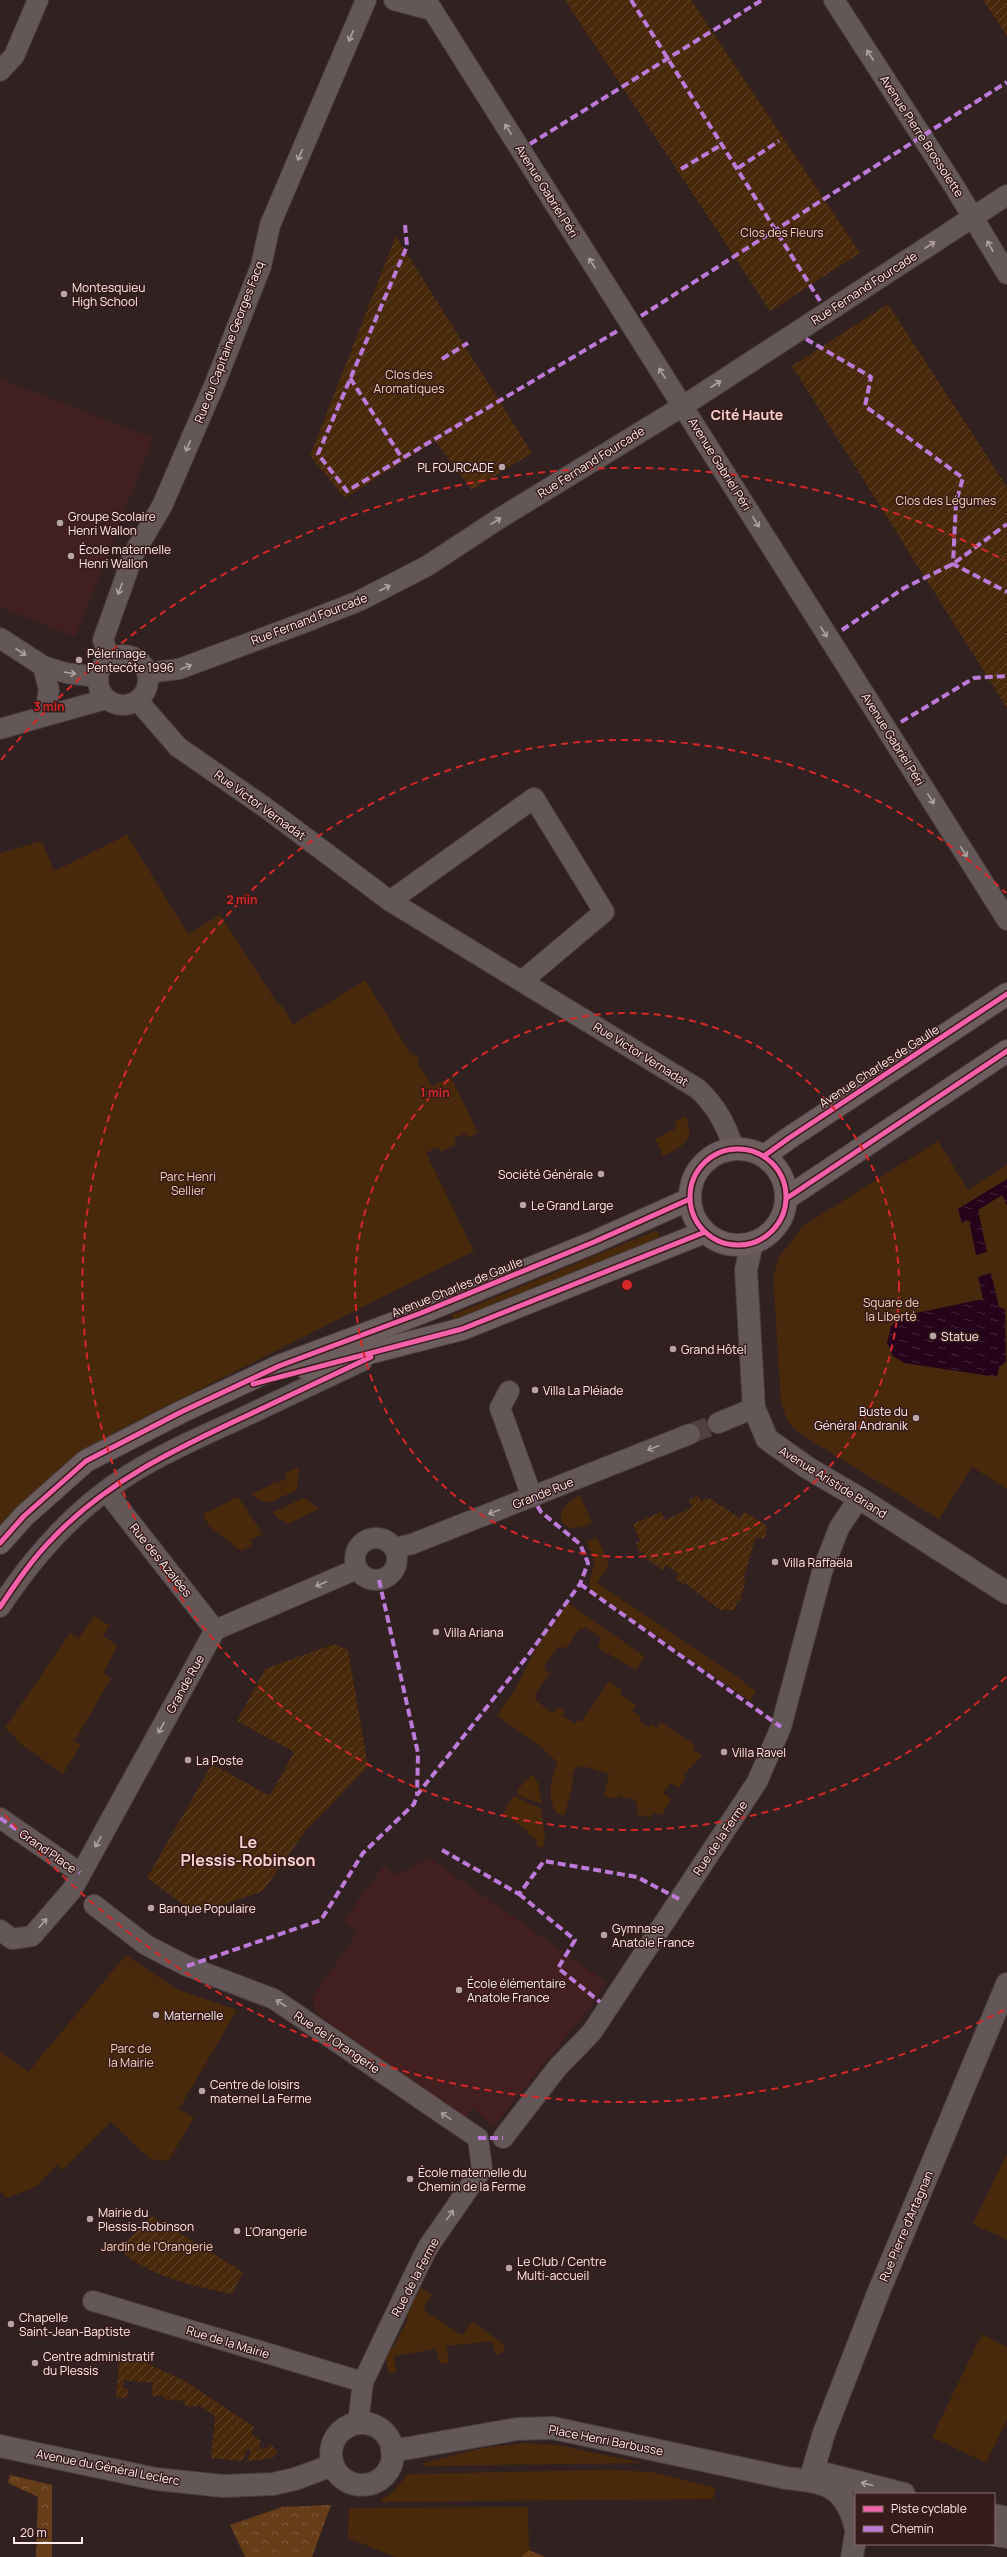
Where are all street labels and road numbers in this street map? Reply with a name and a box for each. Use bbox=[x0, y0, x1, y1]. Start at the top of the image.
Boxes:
street label: Avenue Pierre Brossolette bbox=[876, 72, 968, 200]
street label: Avenue Gabriel Péri bbox=[512, 141, 582, 241]
street label: Rue Fernand Fourcade bbox=[808, 247, 920, 329]
street label: Rue du Capitaine Georges Facq bbox=[190, 258, 268, 426]
street label: Avenue Gabriel Péri bbox=[685, 414, 755, 514]
street label: Rue Fernand Fourcade bbox=[534, 422, 648, 502]
street label: Rue Fernand Fourcade bbox=[248, 589, 370, 649]
street label: Avenue Gabriel Péri bbox=[858, 689, 928, 789]
street label: Rue Victor Vernadat bbox=[211, 766, 309, 844]
street label: Rue Victor Vernadat bbox=[590, 1018, 692, 1090]
street label: Avenue Charles de Gaulle bbox=[816, 1021, 942, 1111]
street label: Avenue Charles de Gaulle bbox=[389, 1253, 525, 1321]
street label: Avenue Aristide Briand bbox=[776, 1442, 890, 1522]
street label: Grande Rue bbox=[510, 1473, 576, 1513]
street label: Rue des Azalées bbox=[126, 1520, 196, 1600]
street label: Grande Rue bbox=[162, 1652, 208, 1716]
street label: Rue de la Ferme bbox=[689, 1797, 751, 1879]
street label: Grand'Place bbox=[16, 1825, 80, 1877]
street label: Rue de l'Orangerie bbox=[291, 2007, 383, 2077]
street label: Rue Pierre d'Artagnan bbox=[875, 2168, 937, 2284]
street label: Rue de la Ferme bbox=[387, 2235, 443, 2319]
street label: Rue de la Mairie bbox=[184, 2321, 272, 2363]
street label: Place Henri Barbusse bbox=[547, 2421, 665, 2459]
street label: Avenue du Général Leclerc bbox=[35, 2445, 182, 2489]

